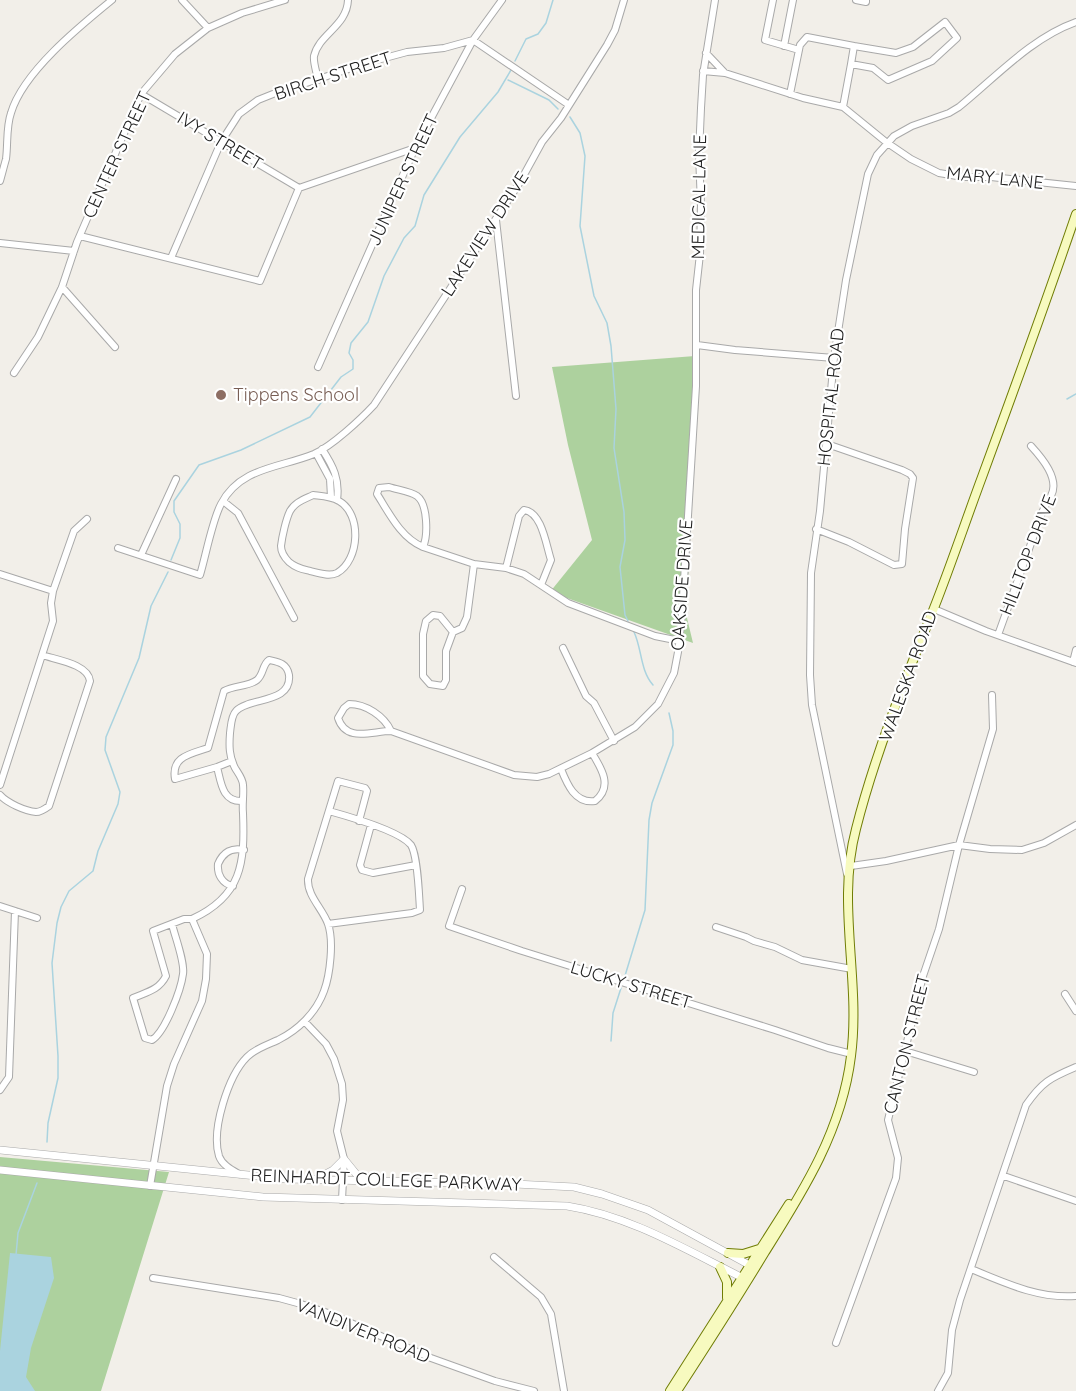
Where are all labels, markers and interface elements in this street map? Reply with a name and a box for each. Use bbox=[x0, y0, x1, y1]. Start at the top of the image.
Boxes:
street label: BIRCH STREET bbox=[271, 46, 395, 105]
street label: CENTER STREET bbox=[77, 88, 156, 222]
street label: IVY STREET bbox=[173, 106, 267, 175]
street label: JUNIPER STREET bbox=[362, 110, 443, 249]
street label: MEDICAL LANE bbox=[686, 134, 711, 260]
street label: MARY LANE bbox=[945, 161, 1045, 194]
street label: LAKEVIEW DRIVE bbox=[436, 167, 534, 300]
street label: HOSPITAL ROAD bbox=[812, 327, 849, 467]
place label: Tippens School bbox=[233, 383, 359, 406]
marker: Tippens School bbox=[214, 388, 228, 402]
street label: HILLTOP DRIVE bbox=[994, 491, 1061, 618]
street label: OAKSIDE DRIVE bbox=[665, 518, 698, 651]
street label: WALESKA ROAD bbox=[873, 607, 942, 744]
street label: LUCKY STREET bbox=[568, 955, 695, 1014]
street label: CANTON STREET bbox=[878, 972, 935, 1116]
street label: REINHARDT COLLEGE PARKWAY bbox=[250, 1163, 522, 1196]
street label: VANDIVER ROAD bbox=[293, 1293, 434, 1368]

